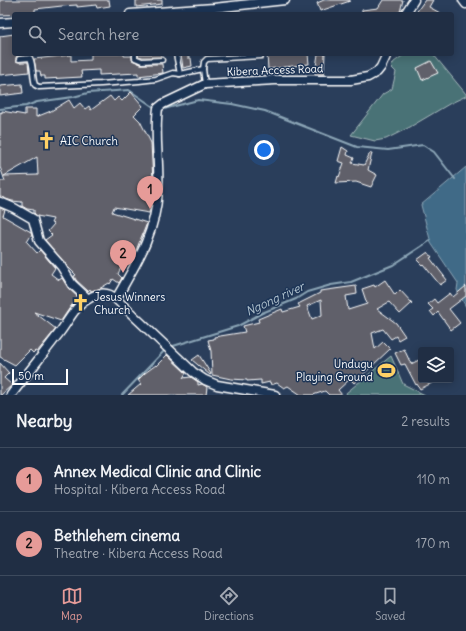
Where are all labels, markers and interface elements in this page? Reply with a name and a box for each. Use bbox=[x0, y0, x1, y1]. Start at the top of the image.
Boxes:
search box bbox=[12, 12, 454, 56]
icon: search bbox=[26, 23, 48, 45]
text: Search here bbox=[58, 25, 139, 44]
street label: Kibera Access Road bbox=[226, 61, 324, 79]
church icon: AIC Church bbox=[37, 131, 57, 151]
place label: AIC Church bbox=[60, 134, 118, 148]
your location bbox=[254, 140, 274, 160]
pin: 1 bbox=[137, 176, 163, 209]
pin: 2 bbox=[110, 240, 136, 273]
water label: Ngong river bbox=[243, 278, 308, 319]
place label: Jesus Winners Church bbox=[94, 290, 165, 317]
church icon: Jesus Winners Church bbox=[71, 293, 91, 313]
map controls bbox=[418, 347, 454, 383]
button: layers bbox=[418, 347, 454, 383]
place label: Undugu Playing Ground bbox=[296, 357, 374, 384]
sports icon: Undugu Playing Ground bbox=[376, 360, 396, 380]
scale bar bbox=[12, 367, 68, 386]
text: 50 m bbox=[18, 369, 44, 383]
text: Nearby bbox=[16, 410, 72, 432]
text: 2 results bbox=[401, 413, 450, 430]
text: Annex Medical Clinic and Clinic bbox=[54, 462, 261, 481]
text: 1 bbox=[26, 471, 32, 488]
text: 110 m bbox=[417, 471, 450, 488]
text: Hospital · Kibera Access Road bbox=[54, 481, 225, 498]
text: Bethlehem cinema bbox=[54, 526, 180, 545]
text: 2 bbox=[25, 535, 33, 552]
text: 170 m bbox=[415, 535, 450, 552]
text: Theatre · Kibera Access Road bbox=[54, 545, 223, 562]
tab: Map bbox=[61, 585, 83, 623]
tab: Directions bbox=[204, 585, 254, 623]
tab: Saved bbox=[375, 585, 405, 623]

